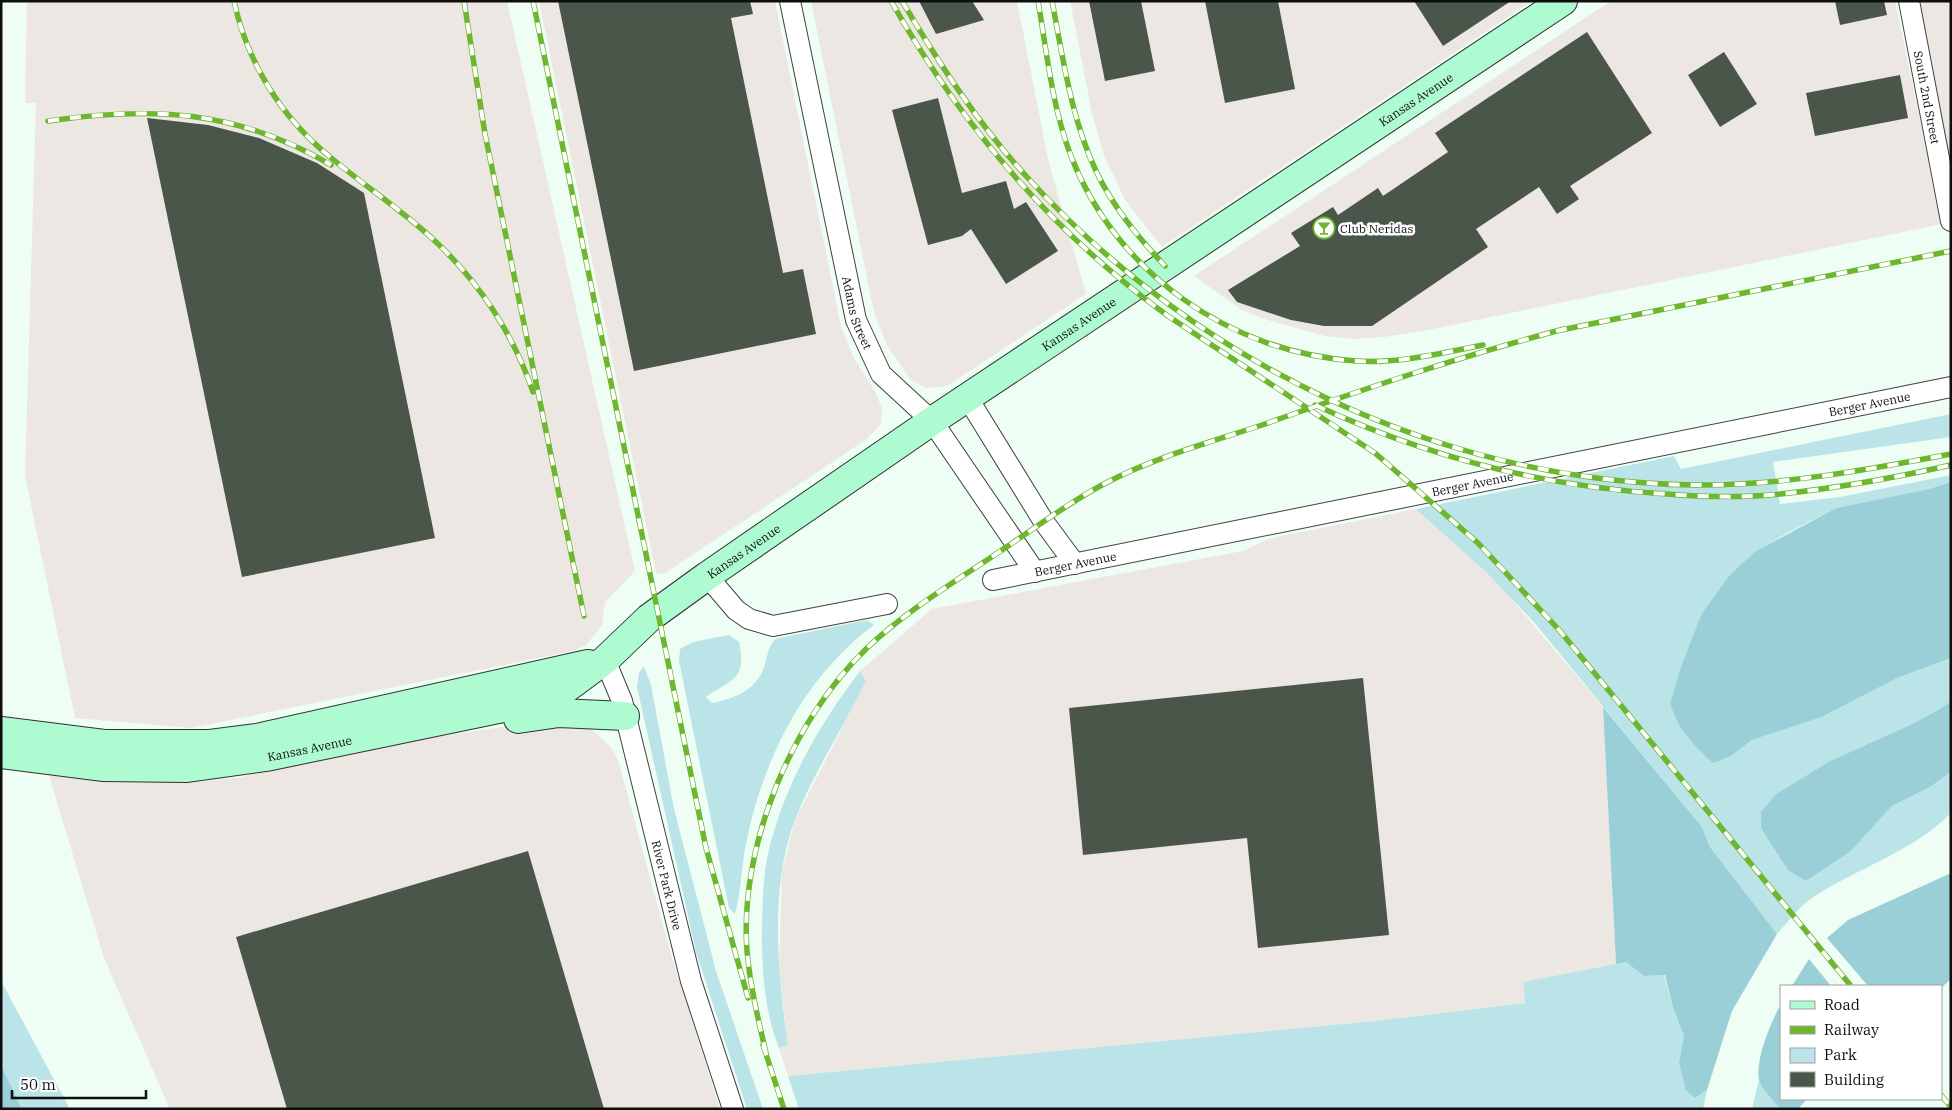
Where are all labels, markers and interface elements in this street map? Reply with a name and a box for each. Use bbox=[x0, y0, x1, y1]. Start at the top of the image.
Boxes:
street label: South 2nd Street bbox=[1911, 49, 1944, 145]
street label: Kansas Avenue bbox=[1376, 69, 1456, 129]
bar icon: Club Neridas bbox=[1312, 216, 1336, 240]
place label: Club Neridas bbox=[1340, 221, 1413, 236]
street label: Adams Street bbox=[840, 275, 876, 351]
street label: Kansas Avenue bbox=[1039, 293, 1118, 354]
street label: Berger Avenue bbox=[1827, 388, 1912, 419]
street label: Berger Avenue bbox=[1430, 468, 1515, 499]
street label: Kansas Avenue bbox=[704, 520, 783, 581]
street label: Berger Avenue bbox=[1033, 548, 1118, 579]
street label: Kansas Avenue bbox=[266, 732, 353, 764]
street label: River Park Drive bbox=[649, 839, 686, 932]
legend bbox=[1780, 985, 1942, 1100]
text: Road bbox=[1824, 995, 1860, 1014]
text: Railway bbox=[1824, 1020, 1879, 1039]
text: Park bbox=[1824, 1045, 1857, 1064]
scale bar bbox=[12, 1068, 146, 1100]
text: Building bbox=[1824, 1070, 1884, 1089]
text: 50 m bbox=[20, 1075, 56, 1094]

